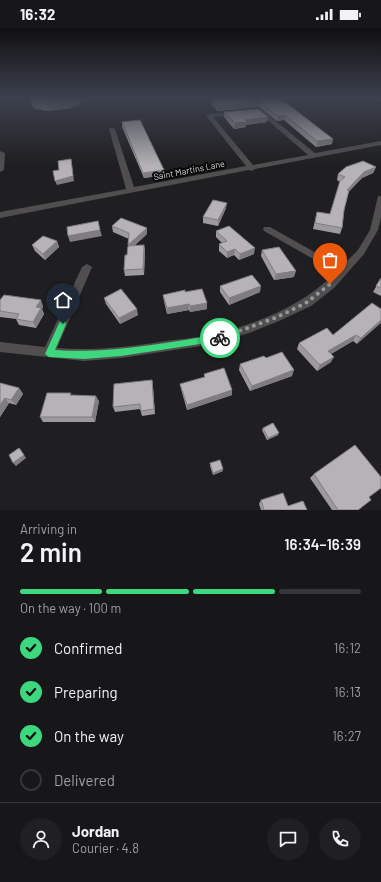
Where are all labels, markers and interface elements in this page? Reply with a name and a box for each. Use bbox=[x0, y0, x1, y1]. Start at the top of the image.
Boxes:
text: 16:32 bbox=[20, 5, 55, 23]
street label: Saint Martins Lane bbox=[152, 158, 226, 182]
pin bbox=[313, 243, 347, 284]
icon: bag bbox=[319, 249, 341, 271]
pin bbox=[46, 283, 80, 324]
icon: home bbox=[52, 289, 74, 311]
courier bbox=[200, 318, 240, 358]
icon: bike bbox=[209, 327, 231, 349]
text: Arriving in bbox=[20, 521, 77, 537]
text: 16:34–16:39 bbox=[284, 535, 361, 553]
text: 2 min bbox=[20, 536, 82, 567]
text: On the way · 100 m bbox=[20, 600, 121, 616]
icon: check bbox=[20, 637, 42, 659]
text: Confirmed bbox=[54, 639, 122, 657]
text: 16:12 bbox=[334, 640, 361, 656]
icon: check bbox=[20, 681, 42, 703]
text: Preparing bbox=[54, 683, 118, 701]
text: 16:13 bbox=[334, 684, 361, 700]
icon: check bbox=[20, 725, 42, 747]
text: On the way bbox=[54, 727, 124, 745]
text: 16:27 bbox=[332, 728, 361, 744]
text: Delivered bbox=[54, 771, 115, 789]
button: person bbox=[20, 818, 62, 860]
button: chat bbox=[267, 818, 309, 860]
button: phone bbox=[319, 818, 361, 860]
text: Jordan bbox=[72, 822, 119, 840]
text: Courier · 4.8 bbox=[72, 840, 139, 856]

